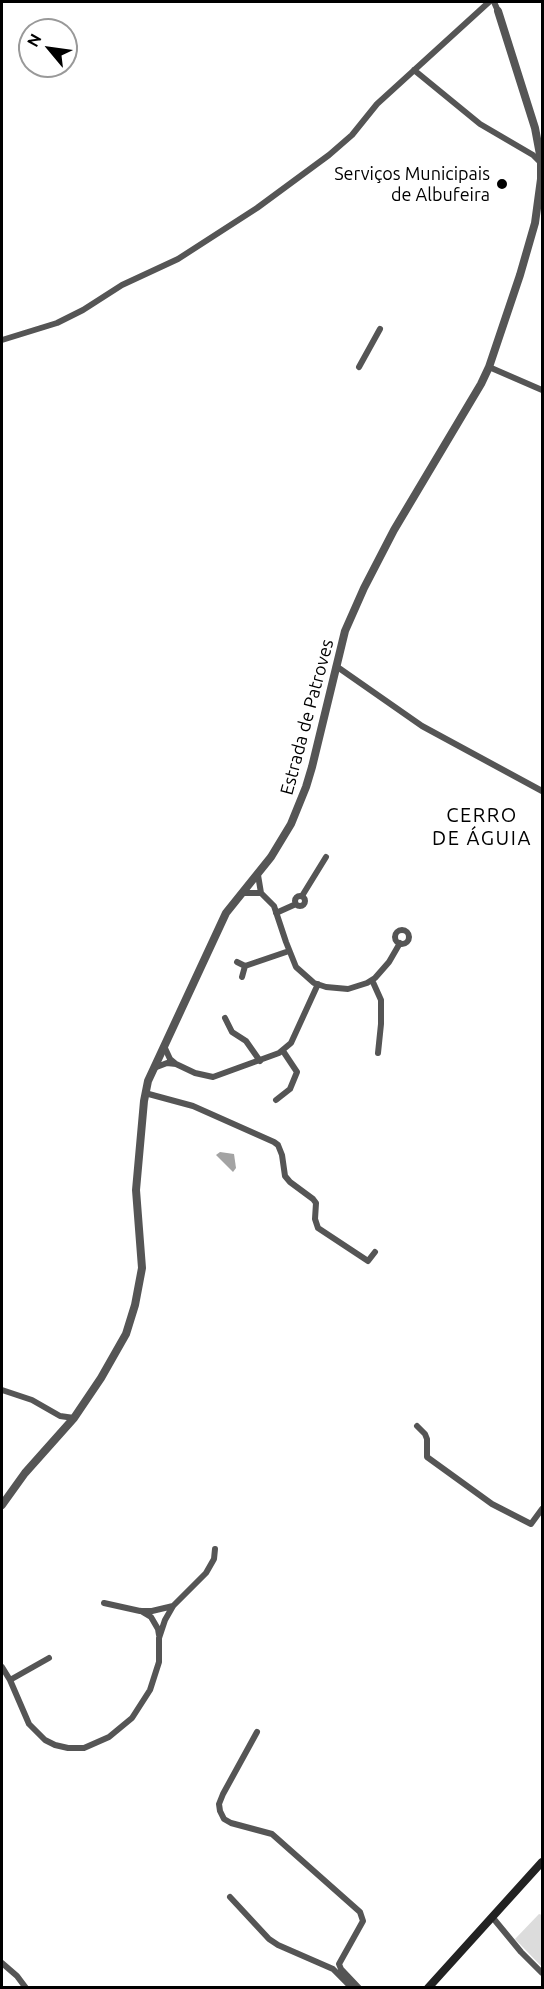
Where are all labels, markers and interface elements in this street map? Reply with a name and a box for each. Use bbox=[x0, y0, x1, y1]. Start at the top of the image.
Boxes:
north arrow bbox=[18, 18, 78, 78]
text: N bbox=[23, 31, 45, 50]
place label: Serviços Municipais de Albufeira bbox=[334, 163, 490, 206]
marker: Serviços Municipais de Albufeira bbox=[495, 177, 509, 191]
street label: Estrada de Patroves bbox=[276, 637, 338, 797]
district label: CERRO DE ÁGUIA bbox=[432, 803, 532, 850]

